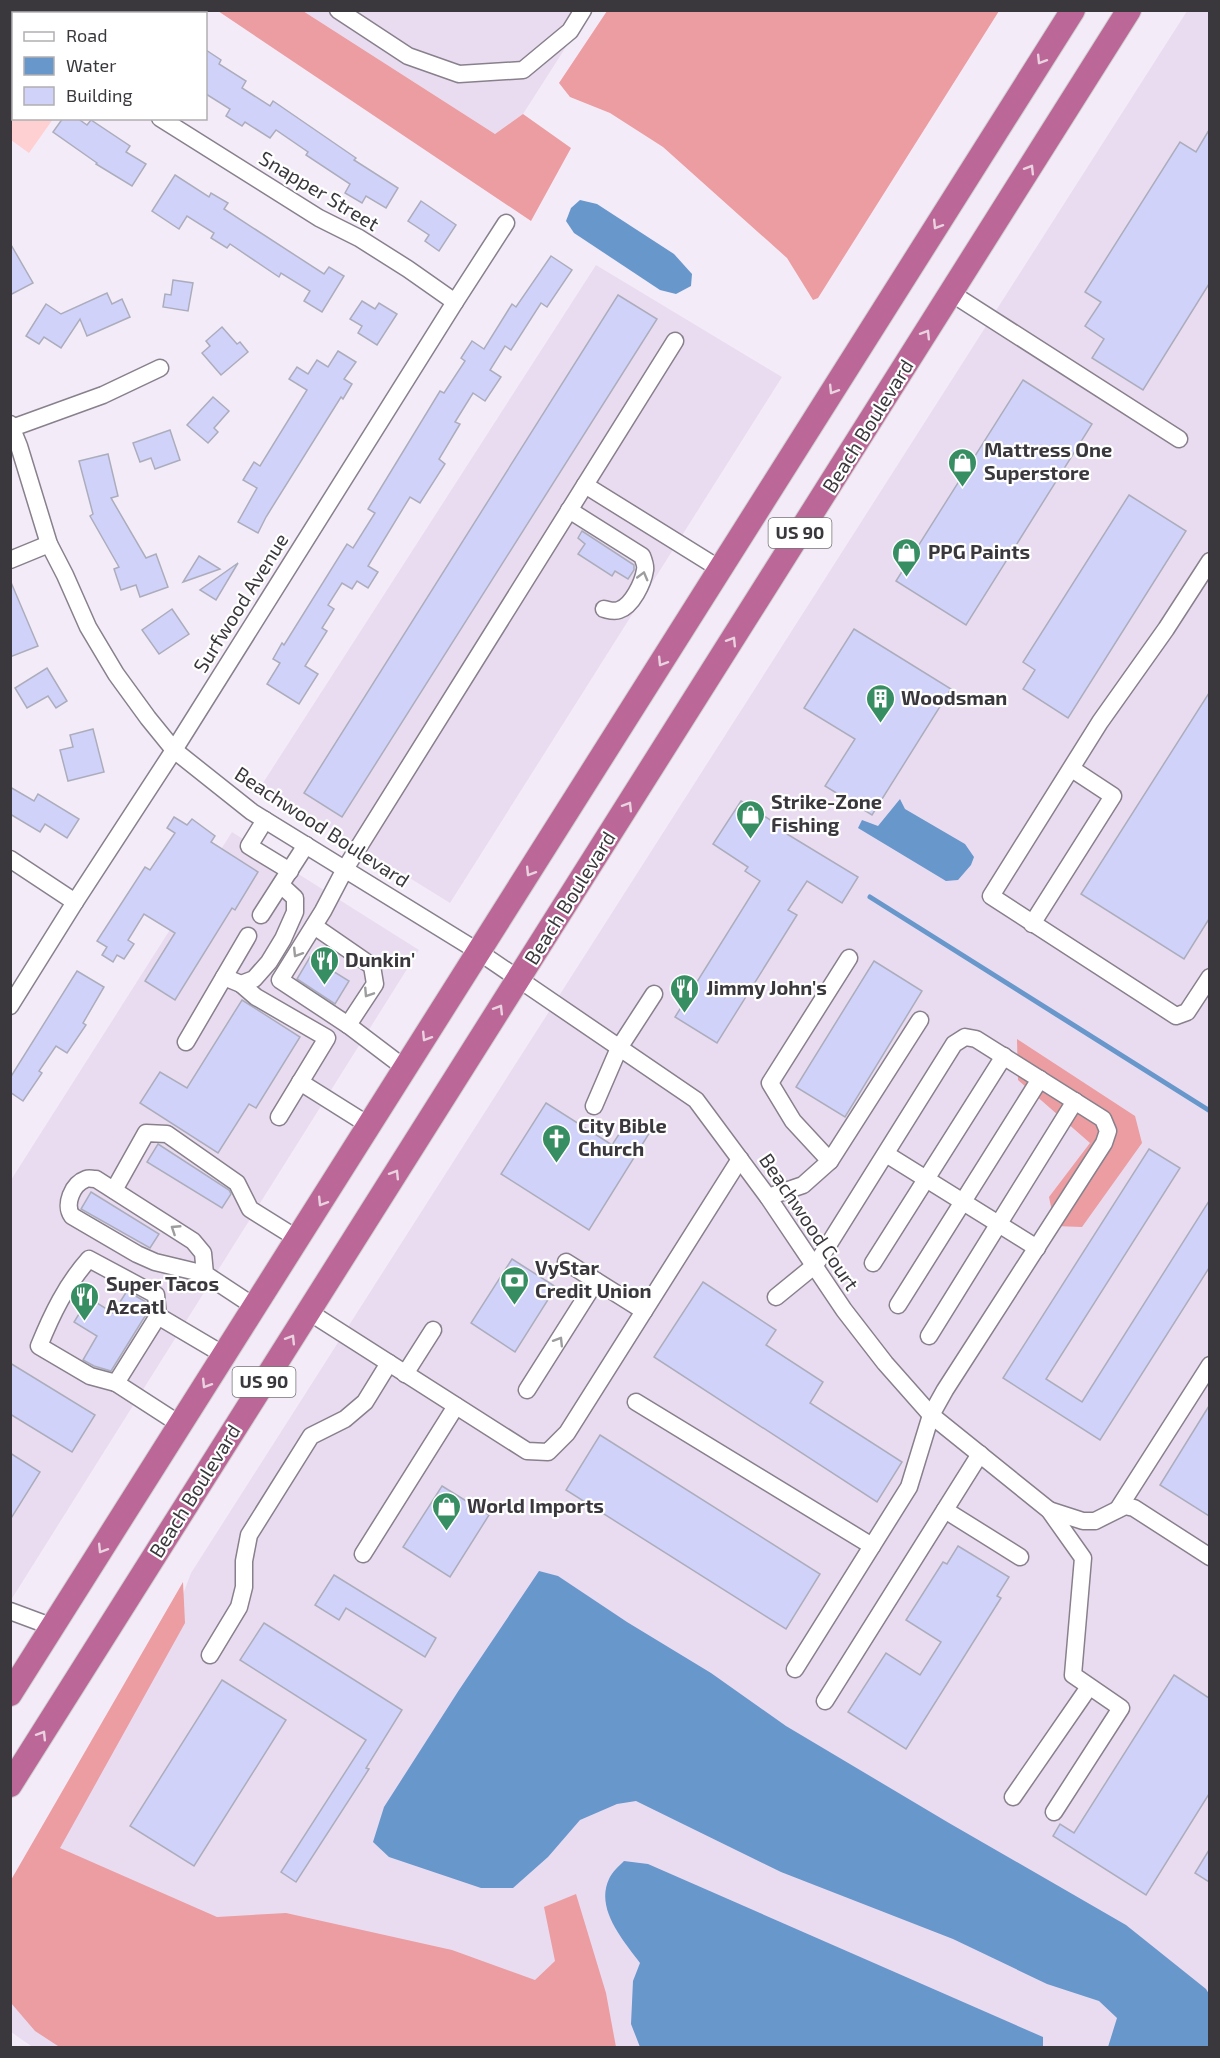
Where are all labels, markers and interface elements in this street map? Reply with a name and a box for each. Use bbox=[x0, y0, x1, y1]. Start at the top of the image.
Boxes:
legend bbox=[12, 12, 207, 120]
text: Road bbox=[66, 24, 107, 46]
text: Water bbox=[66, 54, 116, 76]
one-way arrow bbox=[1037, 54, 1049, 64]
text: Building bbox=[66, 84, 133, 106]
street label: Snapper Street bbox=[255, 145, 384, 235]
one-way arrow bbox=[1022, 165, 1034, 175]
one-way arrow bbox=[933, 219, 945, 229]
one-way arrow bbox=[918, 330, 930, 340]
street label: Beach Boulevard bbox=[817, 354, 918, 497]
one-way arrow bbox=[829, 384, 841, 394]
place label: Mattress One Superstore bbox=[984, 437, 1112, 484]
shop icon: Mattress One Superstore bbox=[947, 446, 979, 488]
road number: US 90 bbox=[768, 518, 832, 548]
street label: Surfwood Avenue bbox=[188, 528, 293, 677]
shop icon: PPG Paints bbox=[891, 536, 923, 578]
place label: PPG Paints bbox=[928, 539, 1030, 563]
one-way arrow bbox=[635, 571, 648, 581]
one-way arrow bbox=[725, 637, 736, 648]
one-way arrow bbox=[659, 655, 670, 666]
building icon: Woodsman bbox=[864, 682, 896, 724]
place label: Woodsman bbox=[901, 685, 1007, 709]
street label: Beachwood Boulevard bbox=[231, 761, 414, 892]
place label: Strike-Zone Fishing bbox=[771, 789, 882, 836]
shop icon: Strike-Zone Fishing bbox=[734, 798, 766, 840]
one-way arrow bbox=[620, 802, 632, 812]
street label: Beach Boulevard bbox=[519, 826, 620, 969]
one-way arrow bbox=[525, 866, 537, 876]
restaurant icon: Dunkin' bbox=[308, 944, 340, 986]
one-way arrow bbox=[293, 947, 305, 957]
place label: Dunkin' bbox=[345, 947, 415, 971]
restaurant icon: Jimmy John's bbox=[669, 972, 701, 1014]
place label: Jimmy John's bbox=[706, 975, 827, 1000]
one-way arrow bbox=[364, 987, 375, 998]
one-way arrow bbox=[492, 1005, 503, 1016]
one-way arrow bbox=[421, 1031, 433, 1041]
place label: City Bible Church bbox=[578, 1113, 667, 1160]
church icon: City Bible Church bbox=[541, 1122, 573, 1164]
street label: Beachwood Court bbox=[755, 1148, 865, 1295]
one-way arrow bbox=[388, 1170, 400, 1180]
one-way arrow bbox=[317, 1196, 329, 1206]
one-way arrow bbox=[170, 1225, 181, 1236]
place label: VyStar Credit Union bbox=[535, 1255, 651, 1302]
bank icon: VyStar Credit Union bbox=[498, 1264, 530, 1306]
place label: Super Tacos Azcatl bbox=[106, 1271, 219, 1318]
restaurant icon: Super Tacos Azcatl bbox=[69, 1280, 101, 1322]
one-way arrow bbox=[284, 1335, 296, 1345]
one-way arrow bbox=[551, 1337, 563, 1347]
road number: US 90 bbox=[232, 1367, 296, 1397]
one-way arrow bbox=[202, 1378, 214, 1388]
street label: Beach Boulevard bbox=[144, 1419, 245, 1562]
shop icon: World Imports bbox=[430, 1490, 462, 1532]
place label: World Imports bbox=[467, 1493, 604, 1517]
one-way arrow bbox=[98, 1542, 109, 1553]
one-way arrow bbox=[34, 1731, 46, 1741]

